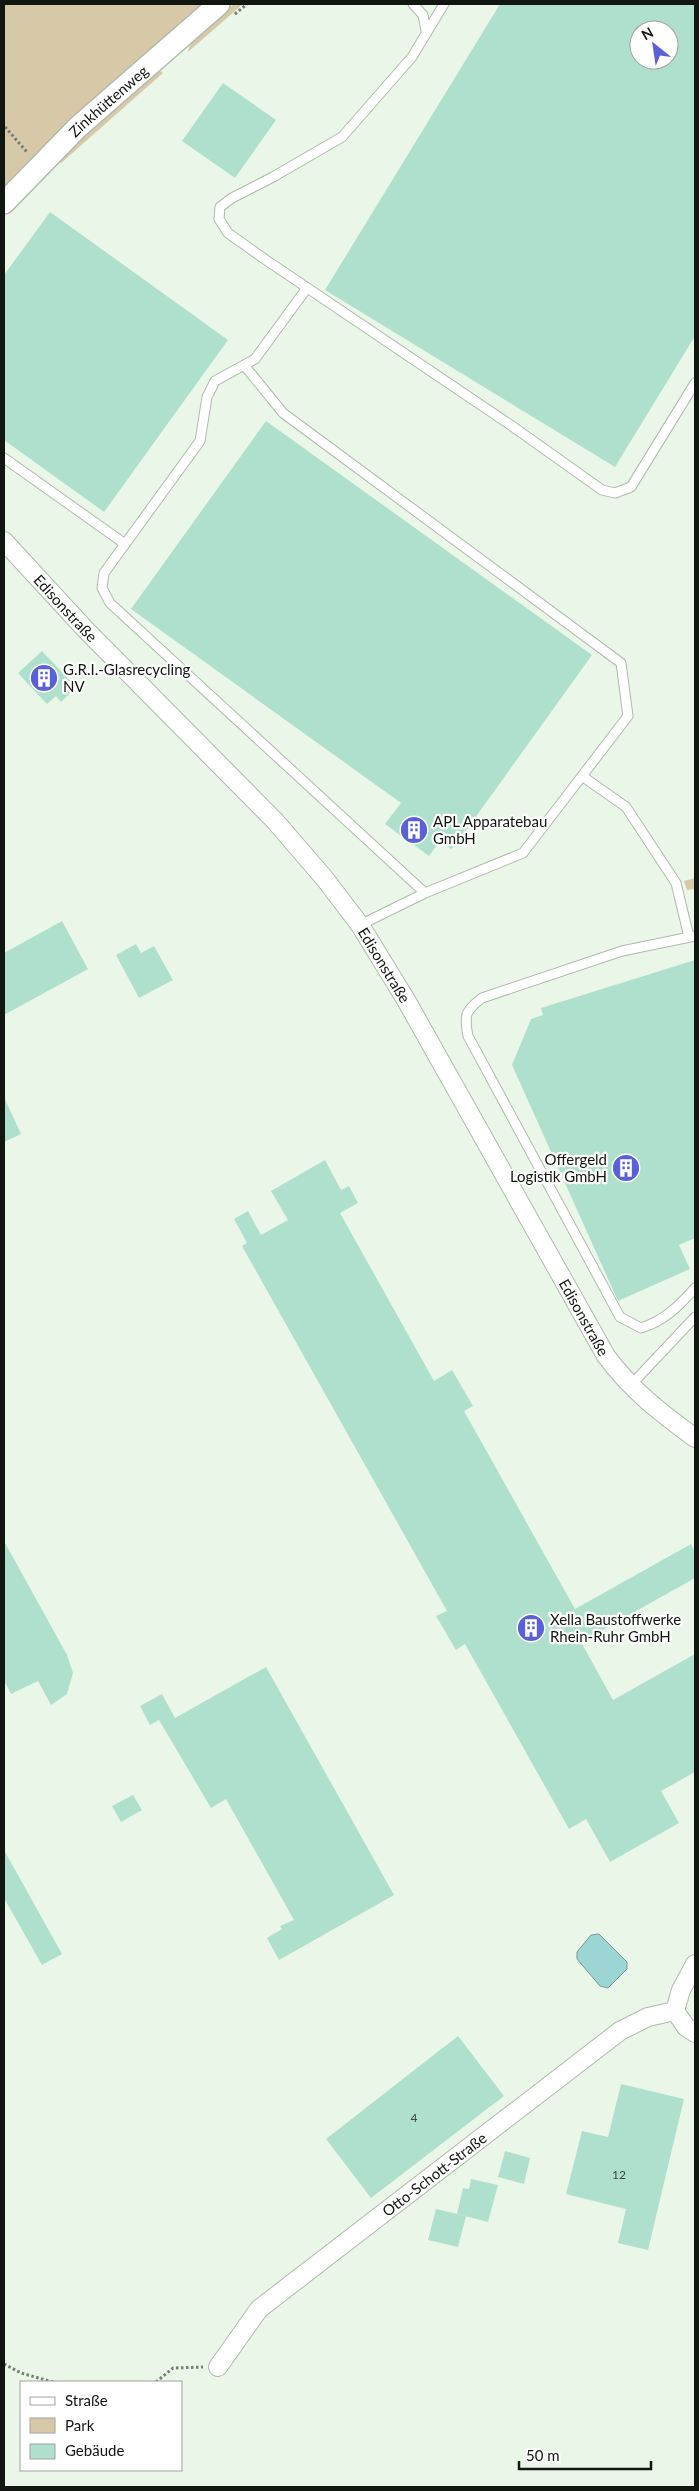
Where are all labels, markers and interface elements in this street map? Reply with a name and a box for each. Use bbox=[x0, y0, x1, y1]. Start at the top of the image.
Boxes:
north arrow bbox=[629, 20, 679, 70]
text: N bbox=[638, 23, 656, 43]
street label: Zinkhüttenweg bbox=[65, 61, 152, 140]
street label: Edisonstraße bbox=[30, 571, 101, 645]
place label: G.R.I.-Glasrecycling NV bbox=[63, 660, 191, 695]
building icon: G.R.I.-Glasrecycling NV bbox=[29, 663, 59, 693]
place label: APL Apparatebau GmbH bbox=[433, 812, 547, 847]
building icon: APL Apparatebau GmbH bbox=[399, 815, 429, 845]
street label: Edisonstraße bbox=[355, 924, 414, 1006]
place label: Offergeld Logistik GmbH bbox=[510, 1150, 607, 1185]
building icon: Offergeld Logistik GmbH bbox=[611, 1153, 641, 1183]
street label: Edisonstraße bbox=[556, 1276, 613, 1359]
place label: Xella Baustoffwerke Rhein-Ruhr GmbH bbox=[550, 1610, 681, 1645]
building icon: Xella Baustoffwerke Rhein-Ruhr GmbH bbox=[516, 1613, 546, 1643]
house number: 4 bbox=[411, 2110, 418, 2125]
street label: Otto-Schott-Straße bbox=[378, 2128, 490, 2220]
house number: 12 bbox=[612, 2167, 626, 2182]
legend bbox=[20, 2381, 182, 2471]
text: Straße bbox=[65, 2391, 108, 2409]
text: Park bbox=[65, 2416, 95, 2434]
scale bar bbox=[519, 2438, 652, 2470]
text: Gebäude bbox=[65, 2441, 124, 2459]
text: 50 m bbox=[526, 2446, 560, 2464]

